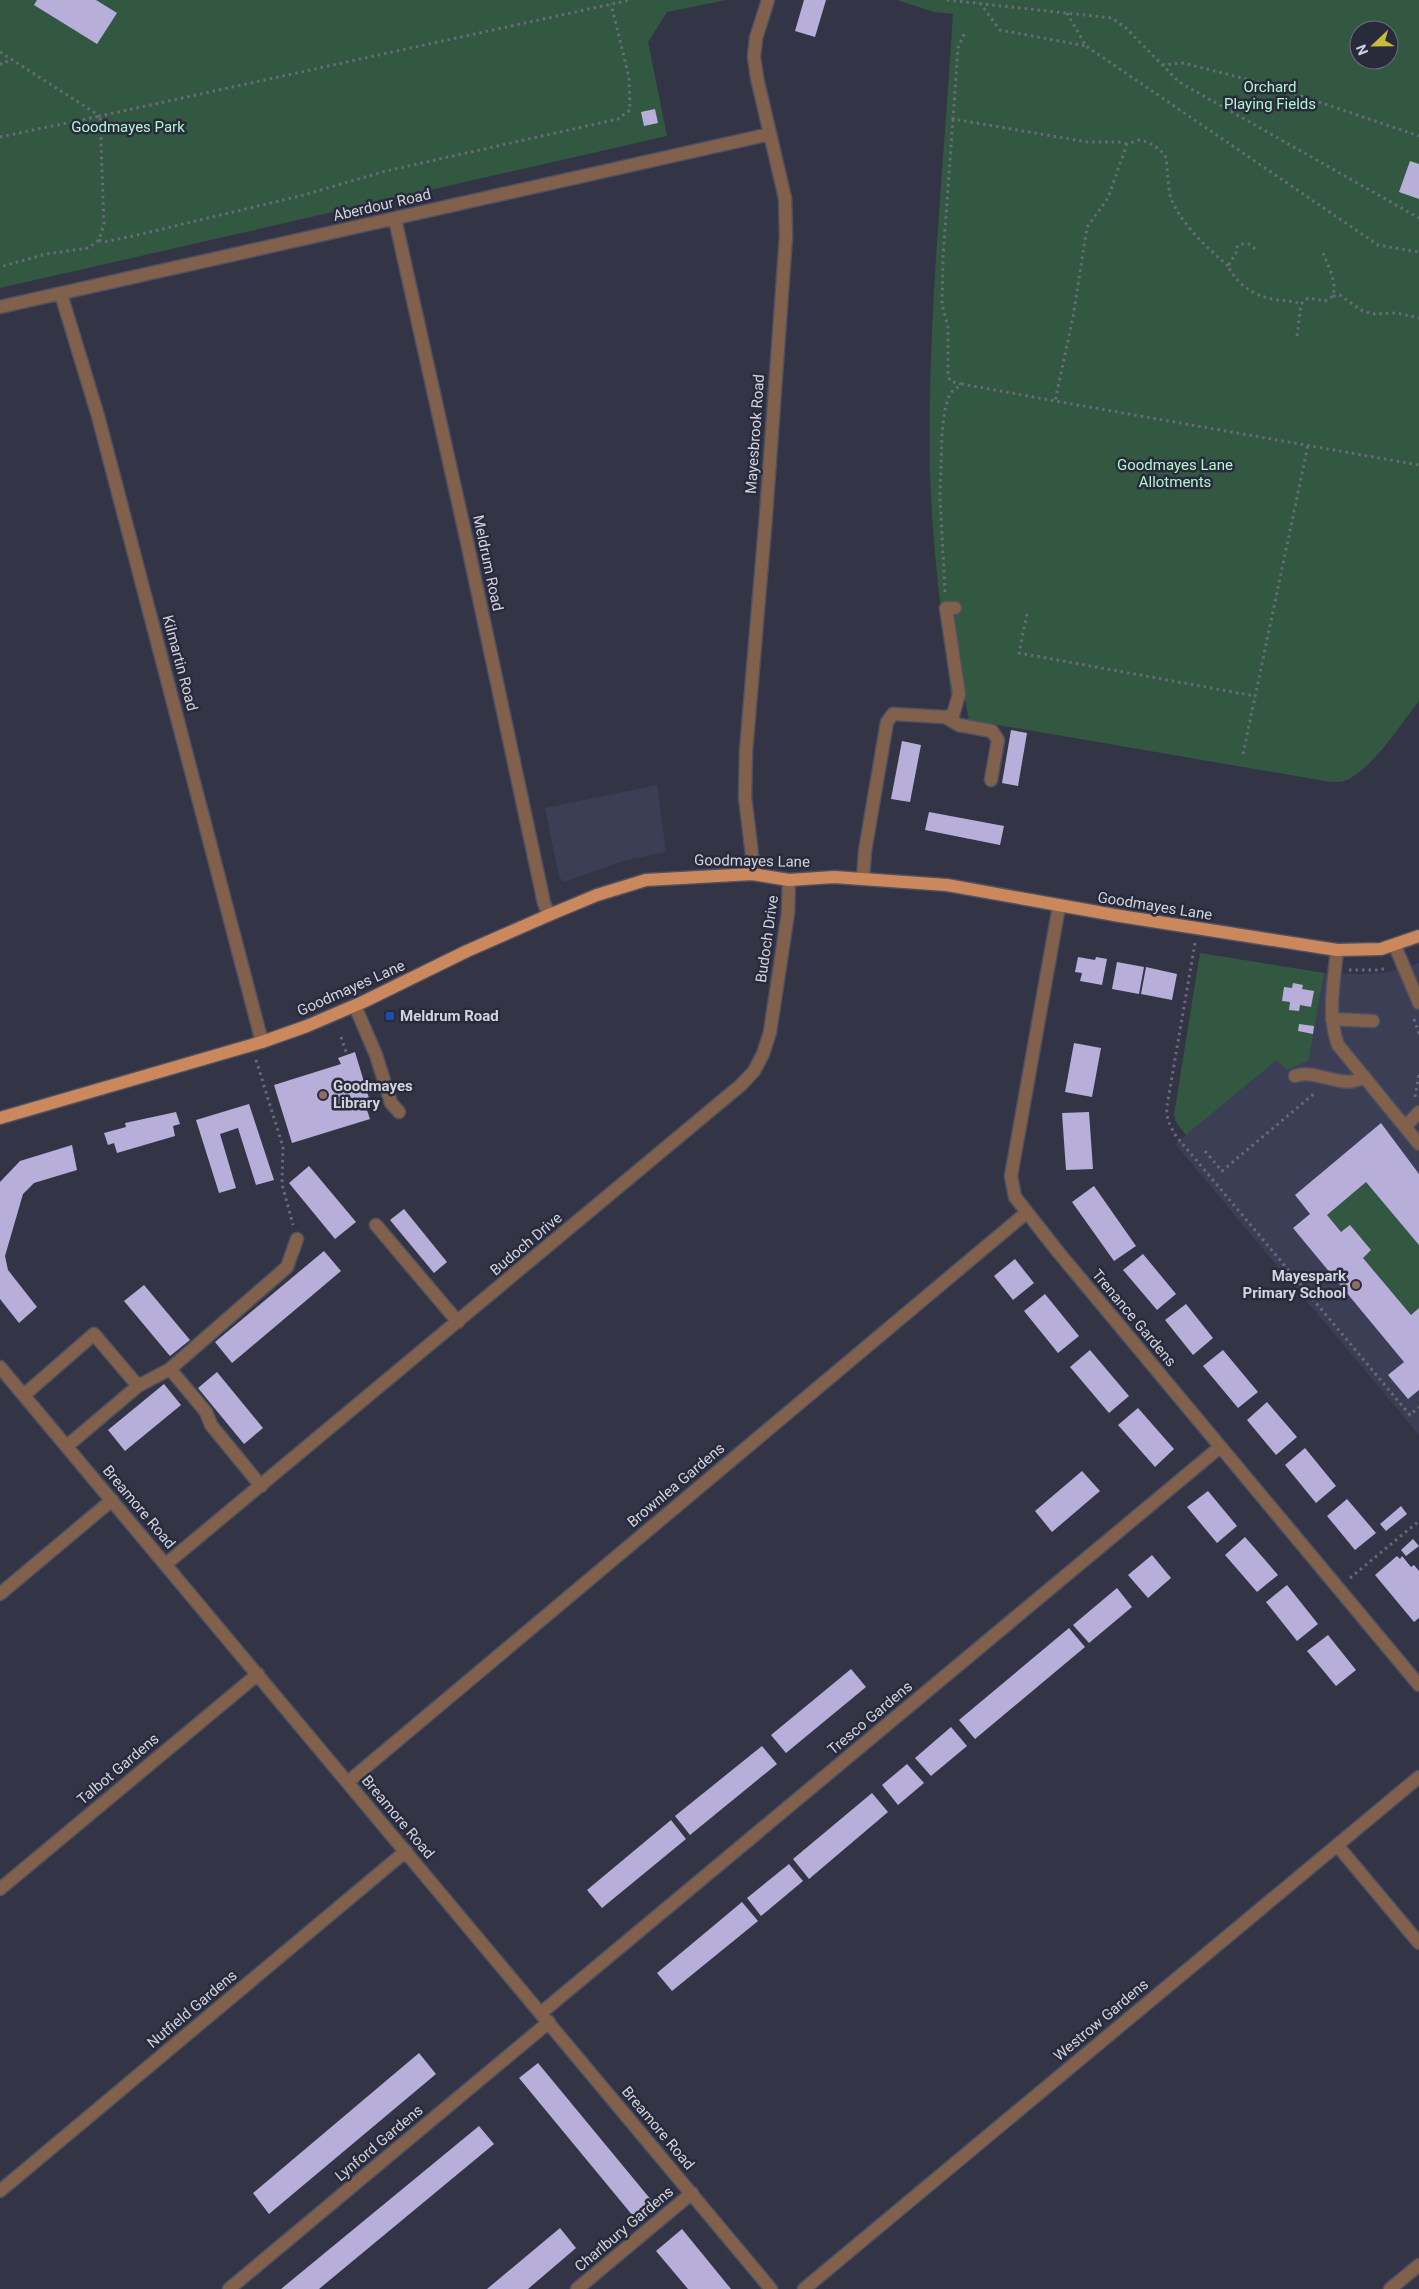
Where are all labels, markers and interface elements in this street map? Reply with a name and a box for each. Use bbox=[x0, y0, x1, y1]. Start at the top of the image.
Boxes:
north arrow bbox=[1349, 20, 1399, 70]
text: N bbox=[1353, 42, 1371, 57]
park label: Orchard Playing Fields bbox=[1224, 78, 1316, 113]
park label: Goodmayes Park bbox=[71, 118, 185, 136]
street label: Aberdour Road bbox=[331, 185, 433, 225]
street label: Mayesbrook Road bbox=[742, 373, 768, 495]
park label: Goodmayes Lane Allotments bbox=[1117, 456, 1233, 491]
street label: Meldrum Road bbox=[469, 513, 507, 613]
street label: Kilmartin Road bbox=[159, 613, 201, 713]
street label: Goodmayes Lane bbox=[694, 851, 810, 871]
street label: Goodmayes Lane bbox=[1096, 888, 1214, 924]
street label: Budoch Drive bbox=[752, 894, 782, 984]
street label: Goodmayes Lane bbox=[294, 956, 408, 1020]
place label: Meldrum Road bbox=[400, 1007, 499, 1025]
marker: Meldrum Road bbox=[384, 1010, 396, 1022]
place label: Goodmayes Library bbox=[333, 1077, 413, 1112]
marker: Goodmayes Library bbox=[317, 1089, 329, 1101]
street label: Budoch Drive bbox=[486, 1209, 566, 1279]
street label: Trenance Gardens bbox=[1088, 1266, 1180, 1370]
place label: Mayespark Primary School bbox=[1243, 1267, 1347, 1302]
marker: Mayespark Primary School bbox=[1350, 1279, 1362, 1291]
street label: Brownlea Gardens bbox=[624, 1439, 728, 1531]
street label: Breamore Road bbox=[99, 1462, 179, 1552]
street label: Tresco Gardens bbox=[824, 1677, 916, 1759]
street label: Talbot Gardens bbox=[73, 1730, 163, 1808]
street label: Breamore Road bbox=[358, 1772, 438, 1862]
street label: Nutfield Gardens bbox=[143, 1966, 241, 2052]
street label: Westrow Gardens bbox=[1050, 1975, 1152, 2065]
street label: Breamore Road bbox=[618, 2083, 698, 2173]
street label: Lynford Gardens bbox=[331, 2101, 427, 2185]
street label: Charlbury Gardens bbox=[571, 2182, 677, 2276]

